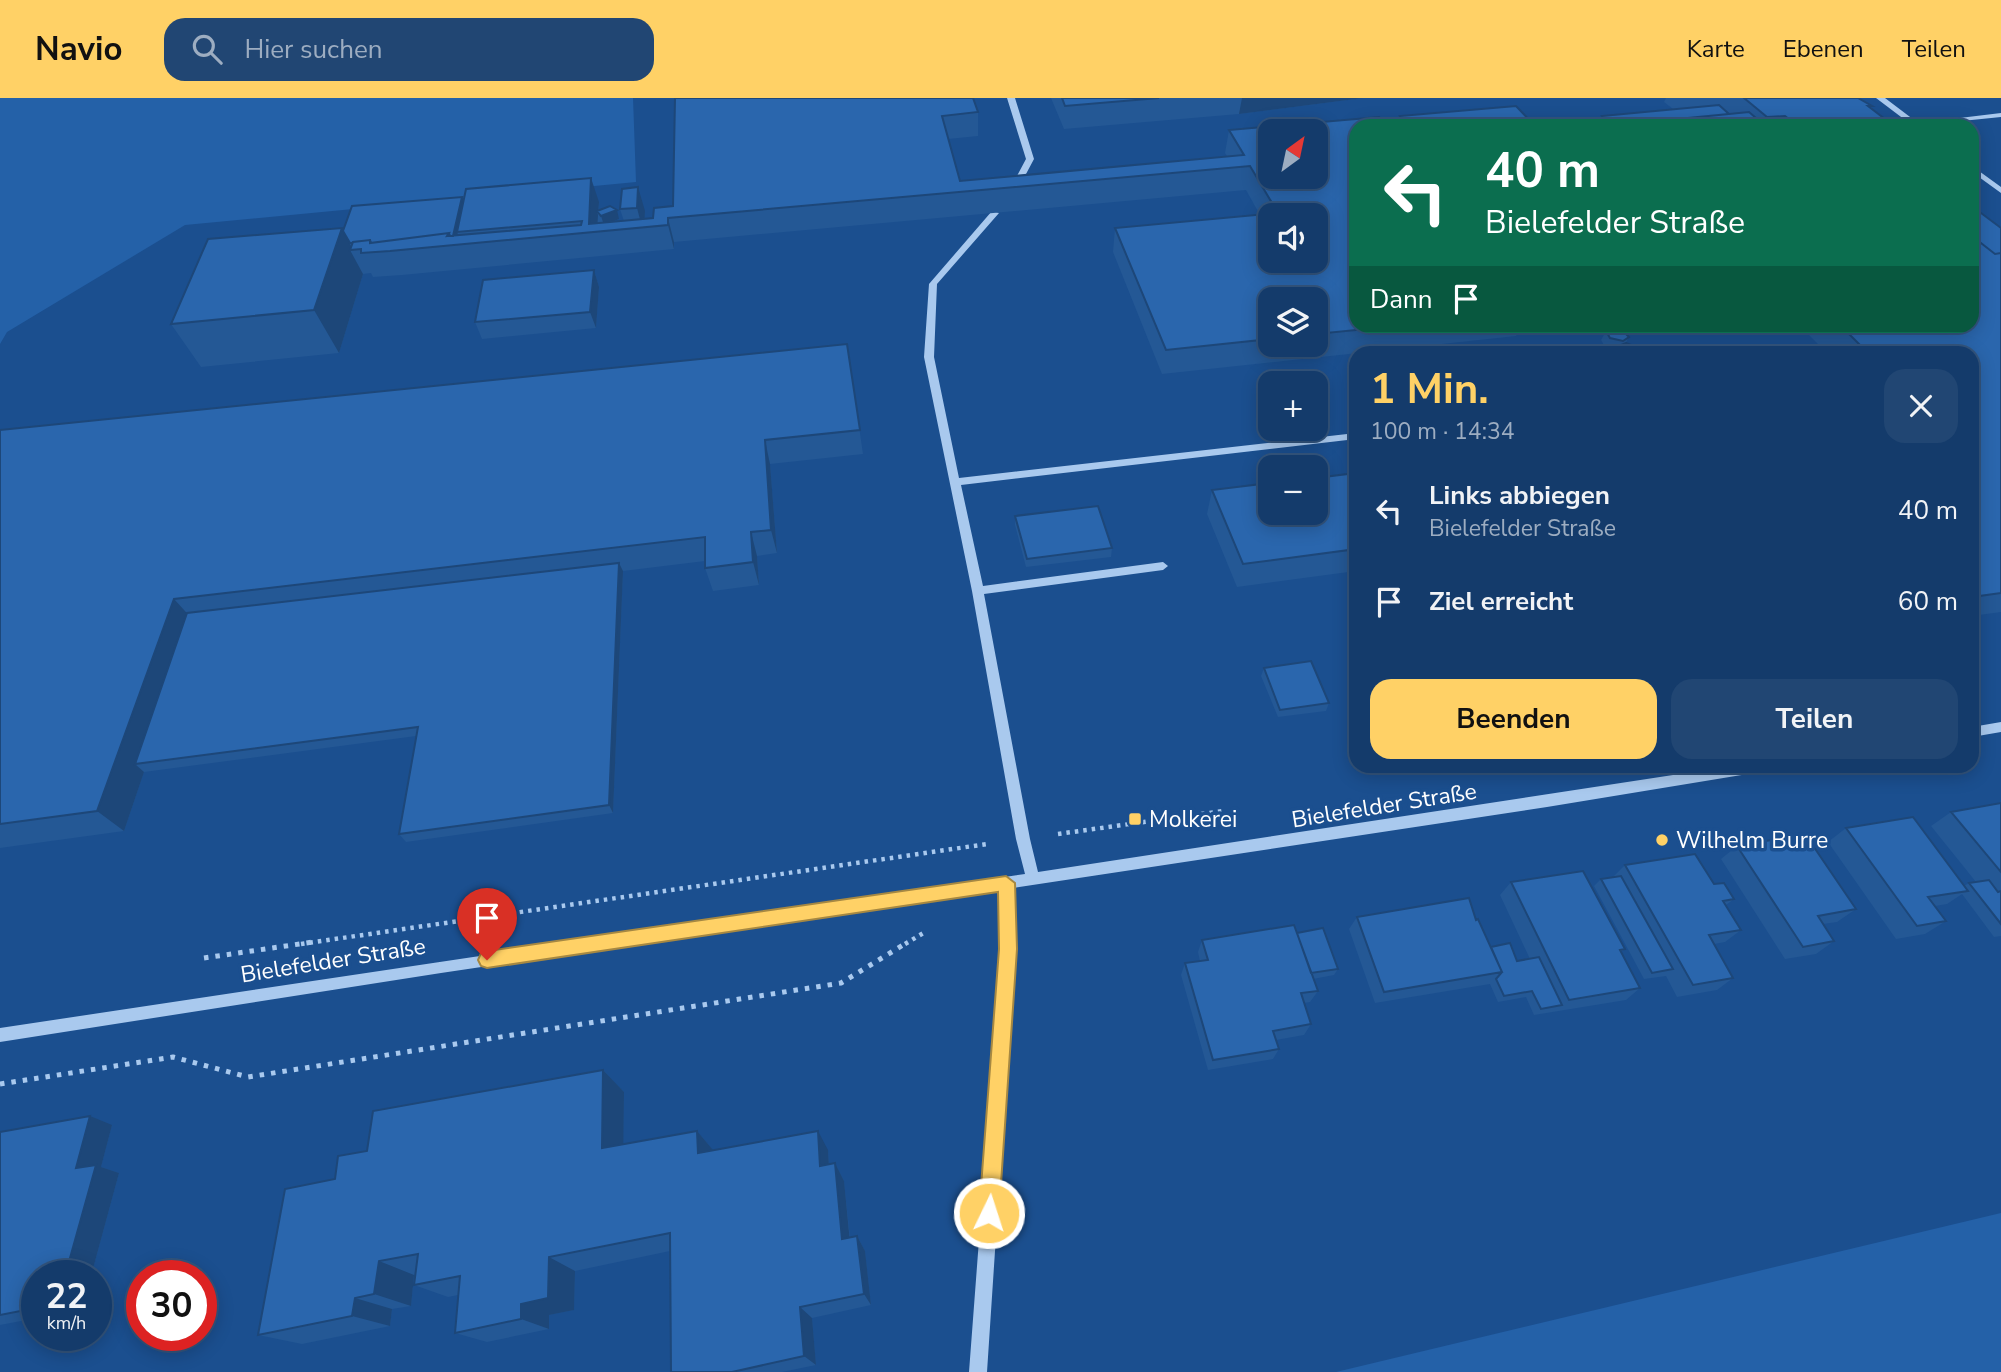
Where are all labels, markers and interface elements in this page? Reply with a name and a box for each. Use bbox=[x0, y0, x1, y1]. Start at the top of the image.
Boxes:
search box bbox=[164, 18, 654, 81]
text: Navio bbox=[35, 27, 122, 72]
icon: search bbox=[188, 30, 226, 68]
text: Hier suchen bbox=[244, 32, 383, 67]
text: Karte bbox=[1687, 33, 1745, 65]
text: Ebenen bbox=[1783, 33, 1864, 65]
text: Teilen bbox=[1902, 33, 1966, 65]
north arrow bbox=[1258, 119, 1328, 189]
map controls bbox=[1258, 119, 1328, 525]
text: 40 m bbox=[1485, 137, 1600, 204]
icon: left bbox=[1370, 147, 1461, 238]
text: Bielefelder Straße bbox=[1485, 201, 1745, 244]
button: sound bbox=[1258, 203, 1328, 273]
icon: arrive bbox=[1447, 280, 1485, 318]
text: Dann bbox=[1370, 282, 1433, 317]
button: layers bbox=[1258, 287, 1328, 357]
text: 1 Min. bbox=[1370, 361, 1489, 418]
button: close bbox=[1884, 369, 1958, 443]
button: + bbox=[1258, 371, 1328, 441]
text: 100 m · 14:34 bbox=[1370, 416, 1515, 447]
button: − bbox=[1258, 455, 1328, 525]
text: Links abbiegen bbox=[1429, 478, 1610, 513]
icon: left bbox=[1370, 492, 1408, 530]
text: 40 m bbox=[1898, 493, 1958, 528]
text: Bielefelder Straße bbox=[1429, 513, 1616, 544]
icon: arrive bbox=[1370, 583, 1408, 621]
text: Ziel erreicht bbox=[1429, 584, 1573, 619]
text: 60 m bbox=[1898, 584, 1958, 619]
button: Beenden bbox=[1370, 679, 1657, 759]
button: Teilen bbox=[1671, 679, 1958, 759]
street label: Bielefelder Straße bbox=[1289, 776, 1479, 835]
place label: Molkerei bbox=[1149, 804, 1237, 835]
marker: Molkerei bbox=[1127, 811, 1143, 827]
place label: Wilhelm Burre bbox=[1676, 825, 1828, 856]
marker: Wilhelm Burre bbox=[1654, 832, 1670, 848]
pin bbox=[457, 888, 517, 960]
icon: arrive bbox=[468, 899, 506, 937]
street label: Bielefelder Straße bbox=[238, 931, 428, 990]
position arrow bbox=[952, 1176, 1026, 1250]
speed limit sign: 30 bbox=[126, 1260, 217, 1351]
text: 22 bbox=[45, 1273, 88, 1320]
text: km/h bbox=[47, 1311, 86, 1335]

